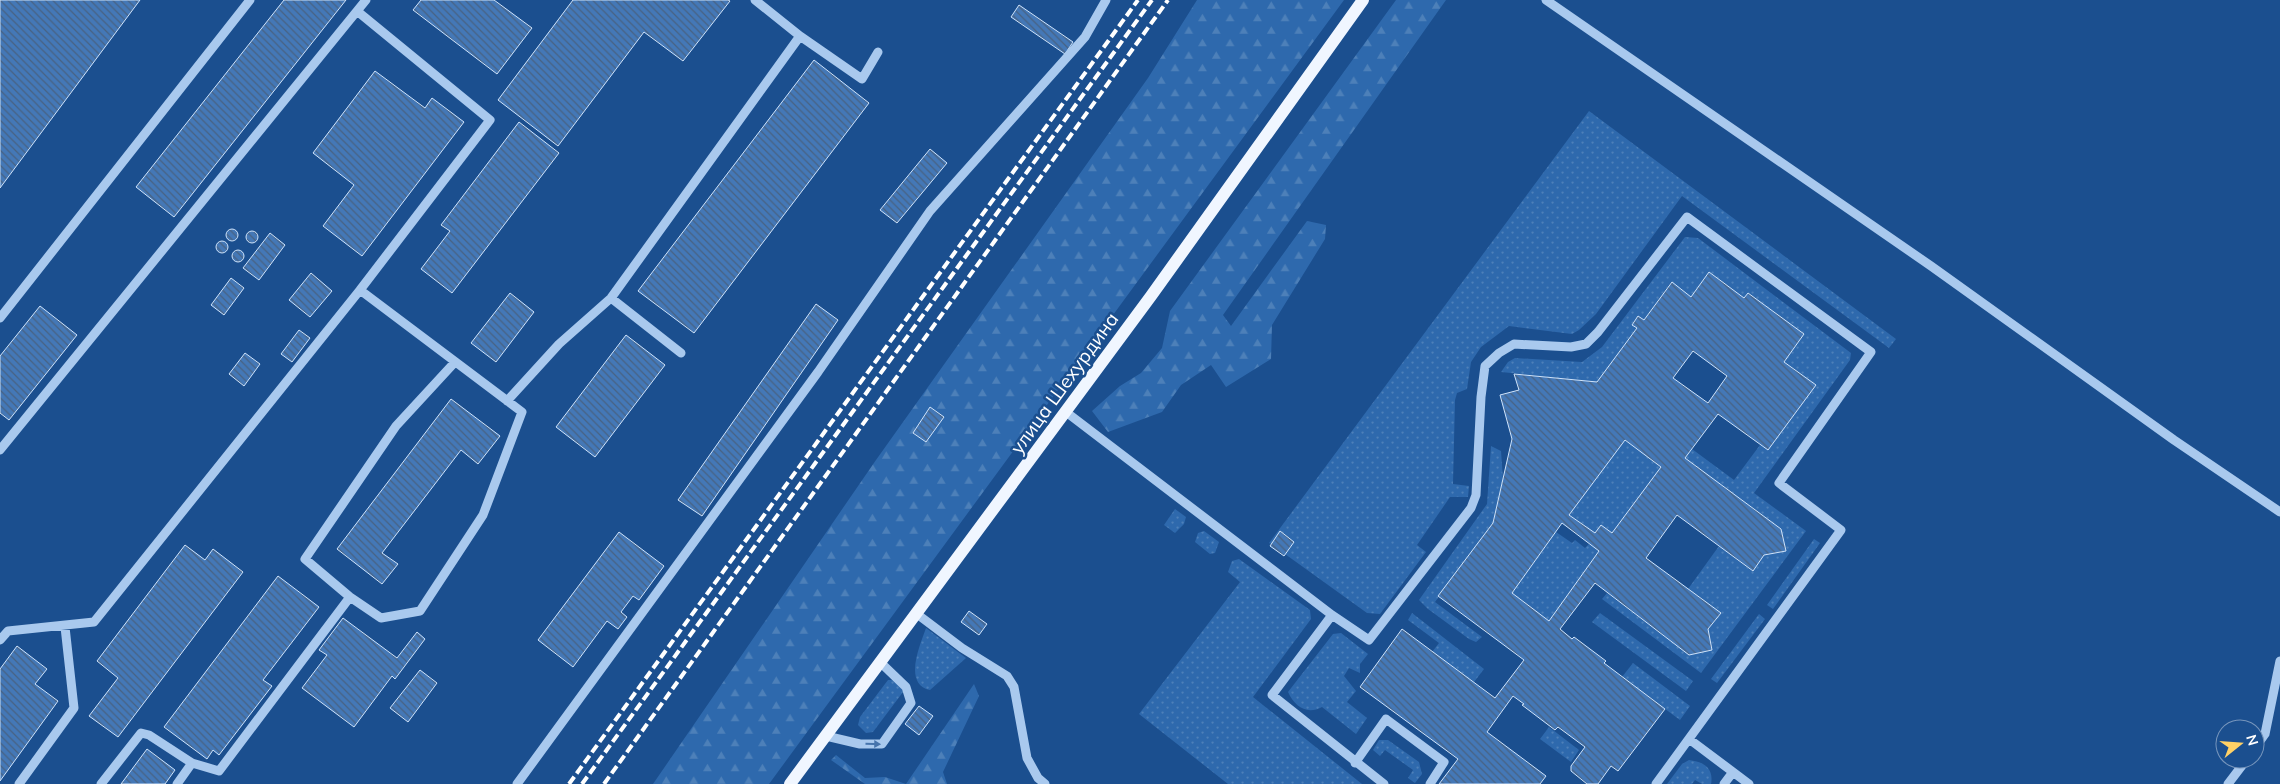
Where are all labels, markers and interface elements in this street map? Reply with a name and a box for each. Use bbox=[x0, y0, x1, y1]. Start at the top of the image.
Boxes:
street label: улица Шехурдина bbox=[1005, 308, 1123, 458]
north arrow bbox=[2215, 719, 2265, 769]
text: N bbox=[2242, 733, 2263, 748]
one-way arrow bbox=[866, 740, 882, 748]

